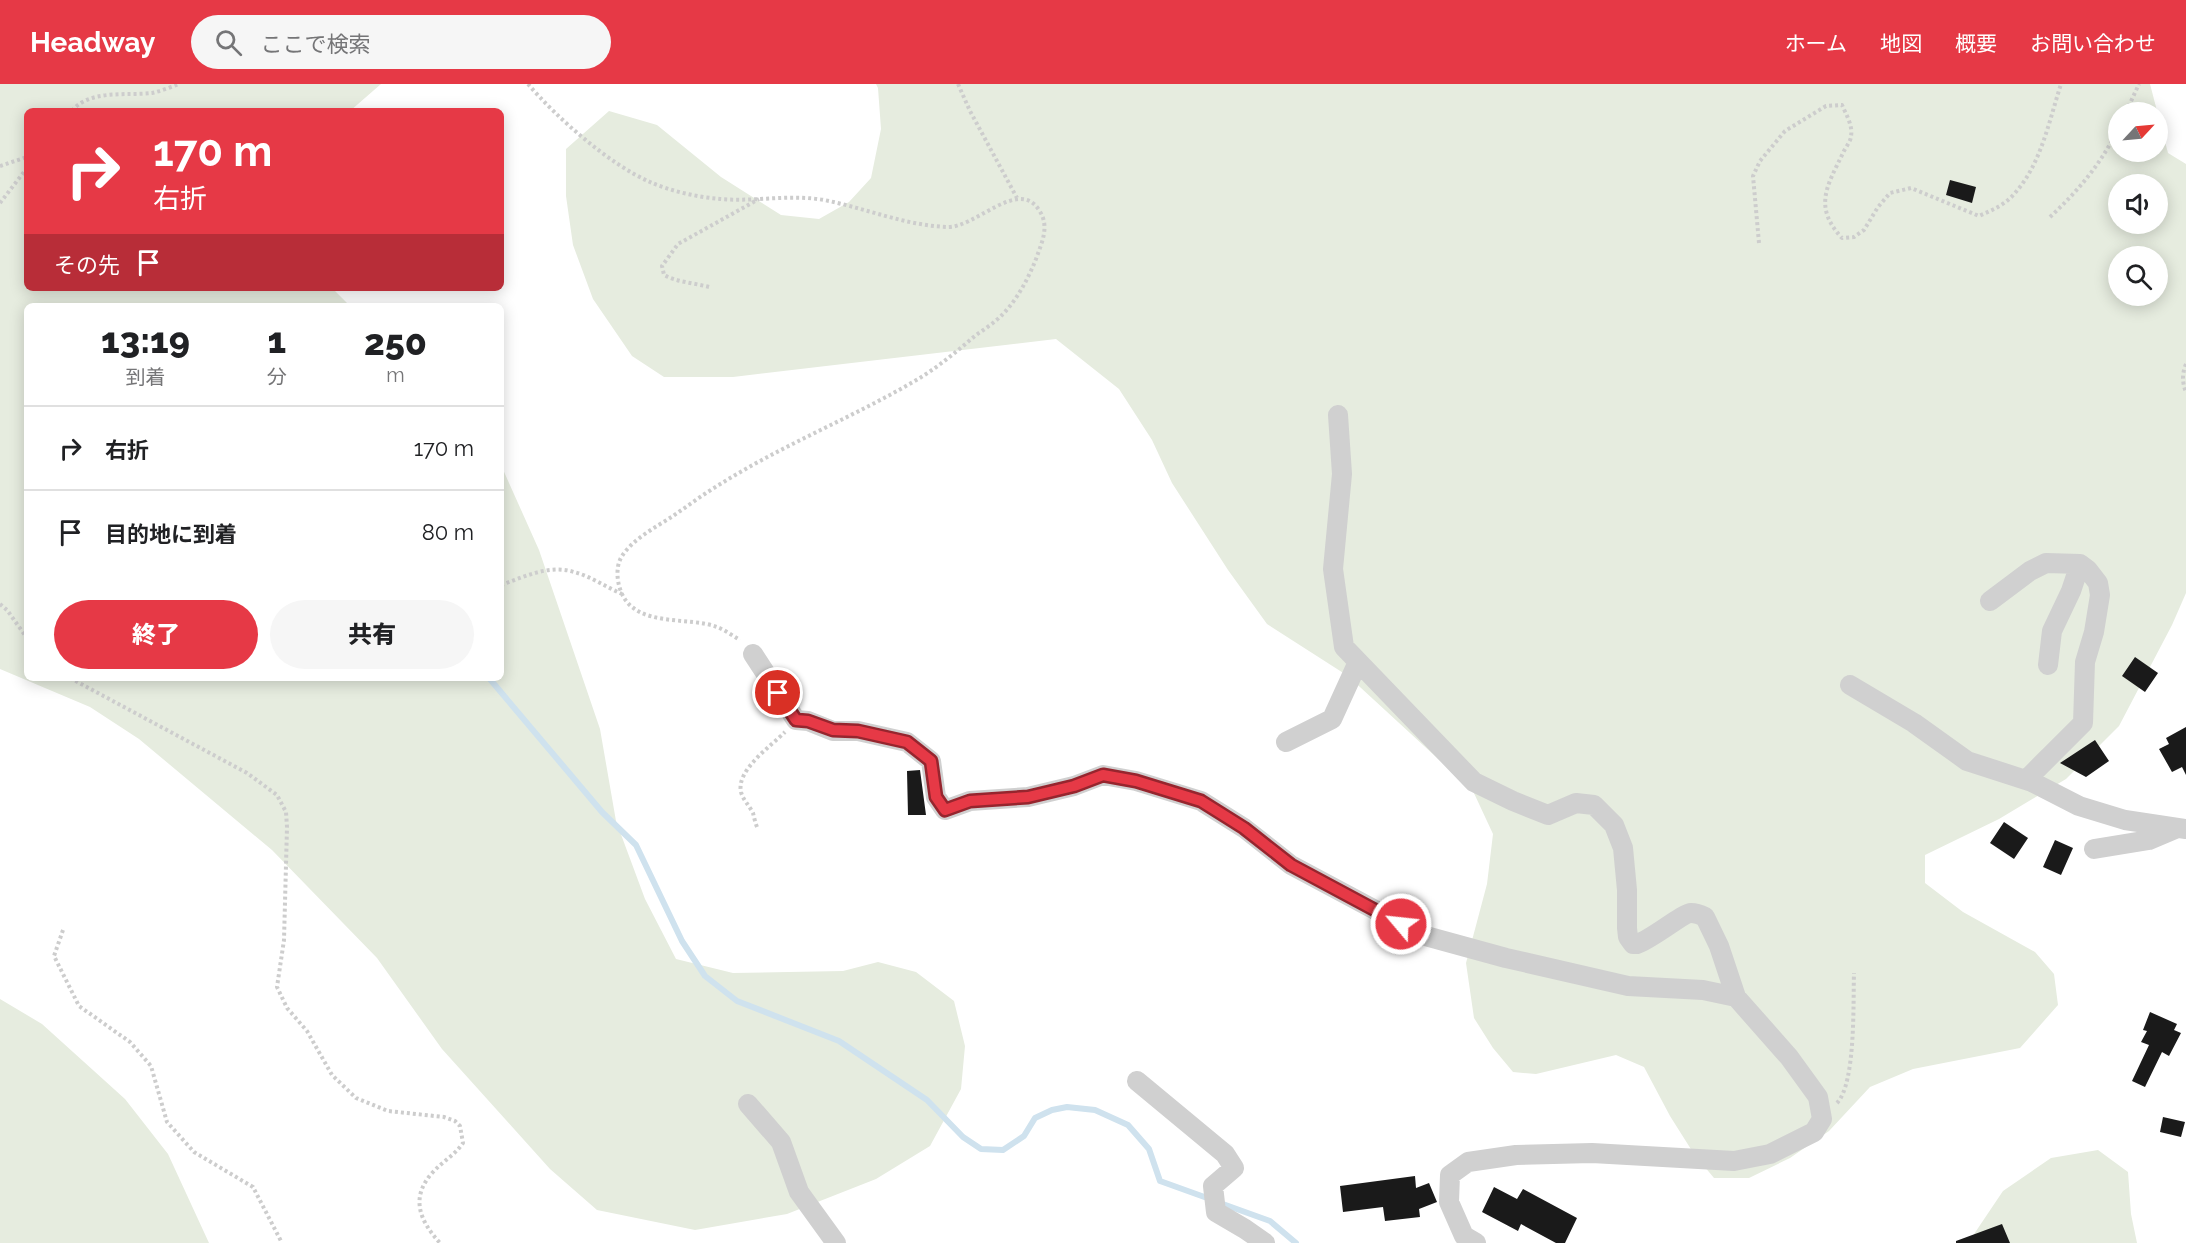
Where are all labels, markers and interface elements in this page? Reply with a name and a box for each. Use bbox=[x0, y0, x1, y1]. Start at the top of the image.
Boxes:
search box bbox=[191, 15, 611, 69]
text: Headway bbox=[30, 26, 155, 59]
icon: search bbox=[212, 26, 245, 59]
text: ここで検索 bbox=[260, 31, 371, 57]
text: ホーム bbox=[1785, 31, 1847, 56]
text: 地図 bbox=[1880, 31, 1922, 56]
text: 概要 bbox=[1955, 31, 1997, 56]
text: お問い合わせ bbox=[2030, 31, 2156, 56]
north arrow bbox=[2108, 102, 2168, 162]
map controls bbox=[2108, 102, 2168, 306]
text: 170 m bbox=[153, 127, 272, 176]
icon: right bbox=[54, 132, 132, 210]
button: sound bbox=[2108, 174, 2168, 234]
text: 右折 bbox=[153, 183, 207, 214]
icon: arrive bbox=[132, 246, 165, 279]
button: search bbox=[2108, 246, 2168, 306]
text: その先 bbox=[54, 252, 120, 278]
text: 13:19 bbox=[101, 319, 190, 361]
text: 1 bbox=[268, 319, 286, 361]
text: 250 bbox=[364, 321, 427, 363]
text: m bbox=[386, 363, 405, 387]
text: 到着 bbox=[125, 365, 165, 389]
text: 分 bbox=[267, 365, 287, 389]
icon: right bbox=[54, 432, 87, 465]
text: 170 m bbox=[414, 435, 474, 461]
text: 右折 bbox=[105, 437, 149, 463]
icon: arrive bbox=[54, 516, 87, 549]
text: 80 m bbox=[422, 519, 474, 545]
text: 目的地に到着 bbox=[105, 521, 237, 547]
button: 終了 bbox=[54, 600, 258, 669]
button: 共有 bbox=[270, 600, 474, 669]
pin bbox=[752, 667, 803, 718]
icon: arrive bbox=[761, 676, 794, 709]
position arrow bbox=[1369, 892, 1433, 956]

